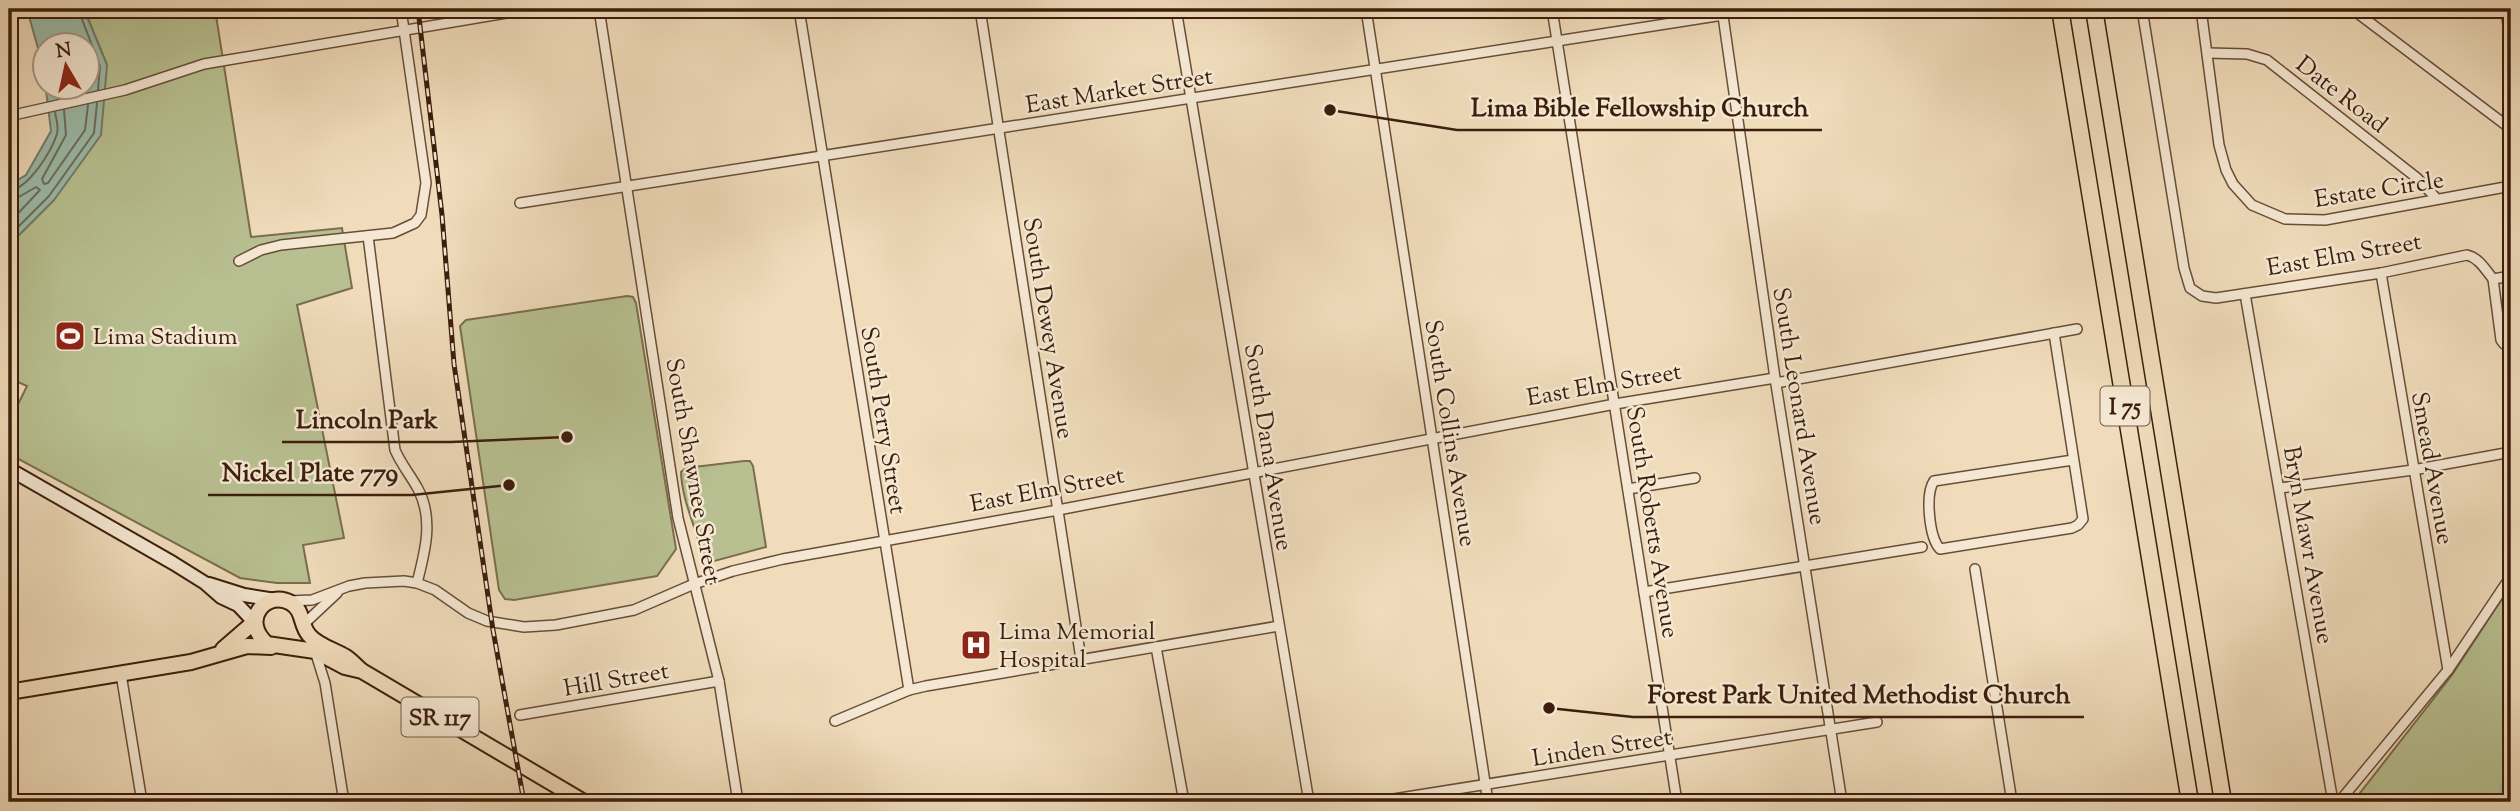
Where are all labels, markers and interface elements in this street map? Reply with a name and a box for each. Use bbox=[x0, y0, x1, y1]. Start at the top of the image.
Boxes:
north arrow bbox=[32, 32, 102, 102]
text: N bbox=[54, 37, 73, 66]
street label: Date Road bbox=[2288, 49, 2394, 143]
street label: East Market Street bbox=[1023, 60, 1215, 124]
callout: Lima Bible Fellowship Church bbox=[1457, 83, 1822, 130]
text: Lima Bible Fellowship Church bbox=[1471, 91, 1810, 128]
street label: Estate Circle bbox=[2312, 164, 2446, 218]
street label: South Dewey Avenue bbox=[1013, 215, 1081, 442]
street label: East Elm Street bbox=[2264, 226, 2424, 286]
street label: South Leonard Avenue bbox=[1762, 285, 1834, 528]
street label: South Collins Avenue bbox=[1414, 317, 1484, 549]
sports icon: Lima Stadium bbox=[53, 319, 87, 353]
place label: Lima Stadium bbox=[93, 321, 238, 355]
street label: South Perry Street bbox=[850, 324, 914, 517]
street label: South Dana Avenue bbox=[1234, 341, 1300, 553]
street label: South Shawnee Street bbox=[655, 356, 729, 587]
street label: East Elm Street bbox=[1524, 356, 1684, 416]
road number: I 75 bbox=[2100, 386, 2150, 426]
street label: Smead Avenue bbox=[2401, 389, 2461, 547]
callout: Lincoln Park bbox=[282, 395, 451, 442]
text: Lincoln Park bbox=[296, 403, 439, 440]
street label: South Roberts Avenue bbox=[1616, 404, 1686, 641]
street label: Bryn Mawr Avenue bbox=[2273, 444, 2341, 647]
callout: Nickel Plate 779 bbox=[208, 448, 412, 495]
text: Nickel Plate 779 bbox=[222, 456, 399, 493]
street label: East Elm Street bbox=[967, 459, 1127, 523]
place label: Lima Memorial Hospital bbox=[999, 616, 1156, 678]
hospital icon: Lima Memorial Hospital bbox=[959, 628, 993, 662]
street label: Hill Street bbox=[561, 655, 672, 707]
callout: Forest Park United Methodist Church bbox=[1633, 670, 2084, 717]
text: Forest Park United Methodist Church bbox=[1648, 678, 2071, 715]
road number: SR 117 bbox=[402, 698, 478, 736]
street label: Linden Street bbox=[1530, 721, 1675, 777]

